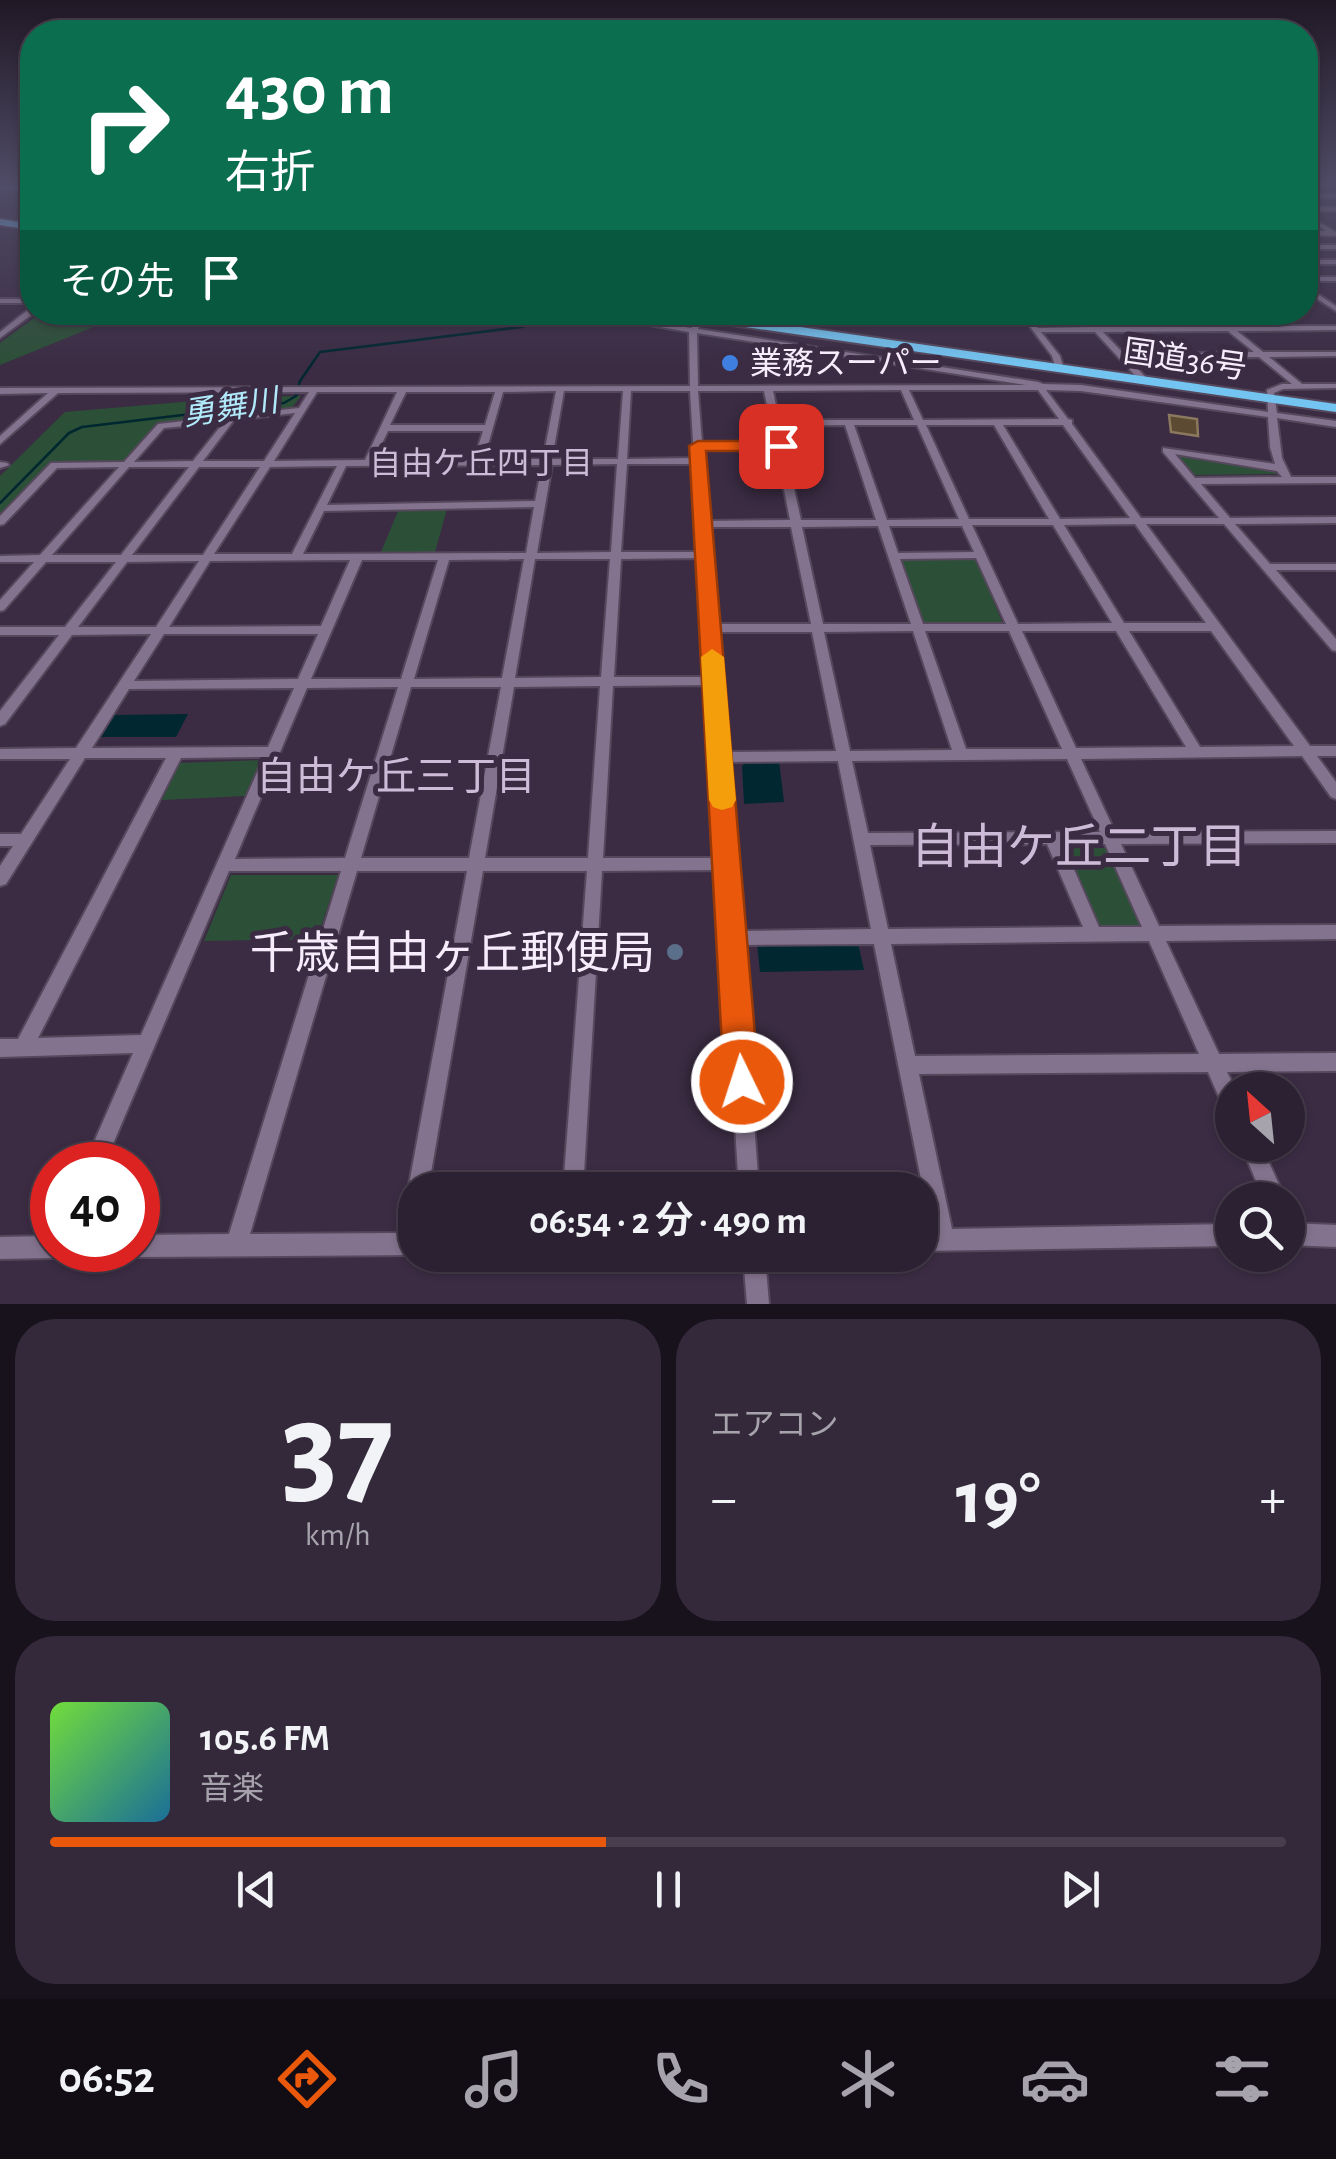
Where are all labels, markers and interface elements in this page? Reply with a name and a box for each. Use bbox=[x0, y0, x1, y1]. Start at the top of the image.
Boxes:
text: 430 m bbox=[225, 57, 394, 127]
icon: right bbox=[60, 60, 190, 190]
text: 右折 bbox=[225, 151, 315, 196]
icon: arrive bbox=[194, 250, 249, 305]
text: その先 bbox=[60, 264, 174, 302]
street label: 国道36号 bbox=[1121, 334, 1249, 384]
place label: 業務スーパー bbox=[750, 347, 942, 380]
marker: 業務スーパー bbox=[719, 352, 741, 374]
water label: 勇舞川 bbox=[180, 383, 283, 431]
pin bbox=[739, 404, 824, 489]
icon: arrive bbox=[754, 419, 809, 474]
district label: 自由ケ丘四丁目 bbox=[369, 447, 593, 480]
district label: 自由ケ丘三丁目 bbox=[256, 756, 536, 798]
district label: 自由ケ丘二丁目 bbox=[911, 822, 1247, 873]
place label: 千歳自由ヶ丘郵便局 bbox=[250, 929, 655, 977]
marker: 千歳自由ヶ丘郵便局 bbox=[664, 941, 686, 963]
position arrow bbox=[690, 1030, 794, 1134]
north arrow bbox=[1215, 1072, 1305, 1162]
map controls bbox=[1215, 1072, 1305, 1272]
speed limit sign: 40 bbox=[30, 1142, 160, 1272]
button: search bbox=[1215, 1182, 1305, 1272]
text: 06:54 · 2 分 · 490 m bbox=[529, 1203, 807, 1241]
text: 37 bbox=[282, 1386, 394, 1516]
text: エアコン bbox=[711, 1409, 839, 1441]
text: 19° bbox=[956, 1462, 1041, 1537]
text: − bbox=[711, 1472, 737, 1527]
text: + bbox=[1260, 1472, 1286, 1527]
text: km/h bbox=[305, 1519, 371, 1551]
text: 105.6 FM bbox=[200, 1720, 330, 1758]
text: 音楽 bbox=[200, 1773, 264, 1805]
icon: previous bbox=[229, 1862, 284, 1917]
icon: pause bbox=[641, 1862, 696, 1917]
icon: next bbox=[1053, 1862, 1108, 1917]
icon: directions bbox=[272, 2044, 342, 2114]
icon: music bbox=[459, 2044, 529, 2114]
icon: phone bbox=[646, 2044, 716, 2114]
icon: climate bbox=[833, 2044, 903, 2114]
icon: car bbox=[1020, 2044, 1090, 2114]
icon: filters bbox=[1207, 2044, 1277, 2114]
text: 06:52 bbox=[59, 2056, 155, 2101]

